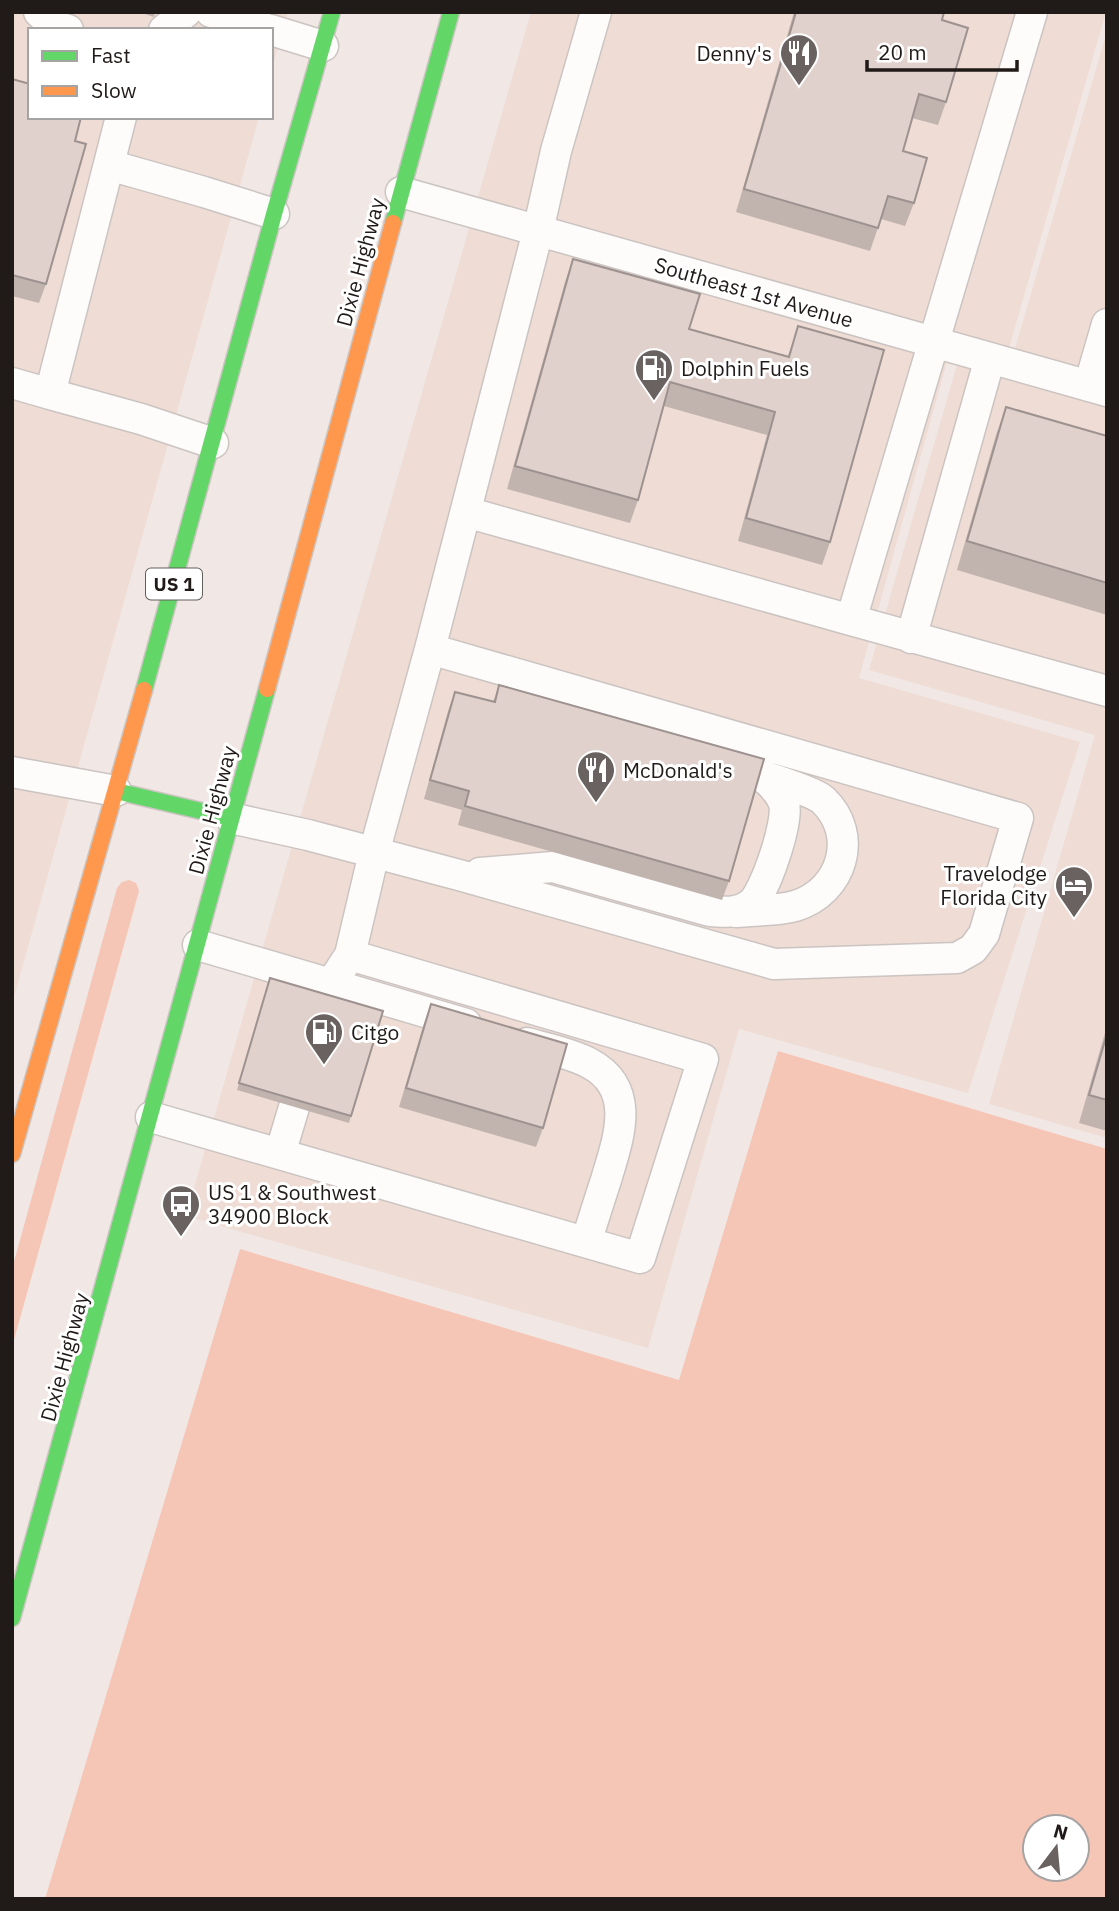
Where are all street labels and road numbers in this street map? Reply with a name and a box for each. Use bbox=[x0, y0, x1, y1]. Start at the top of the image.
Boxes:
street label: Dixie Highway bbox=[329, 194, 391, 330]
street label: Southeast 1st Avenue bbox=[651, 250, 857, 334]
road number: US 1 bbox=[146, 568, 202, 600]
street label: Dixie Highway bbox=[181, 742, 243, 878]
street label: Dixie Highway bbox=[33, 1289, 95, 1425]

